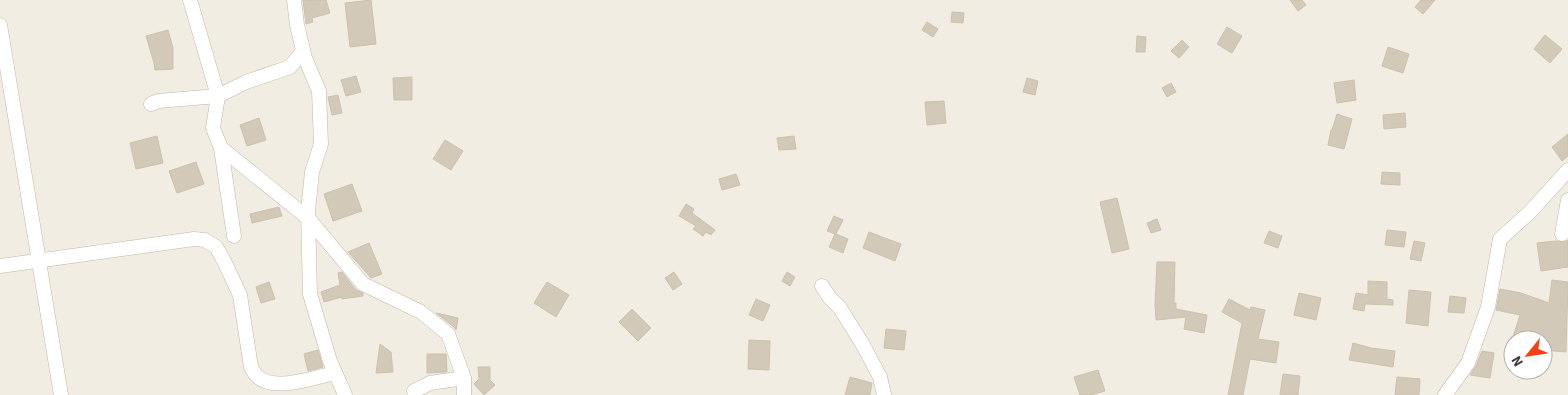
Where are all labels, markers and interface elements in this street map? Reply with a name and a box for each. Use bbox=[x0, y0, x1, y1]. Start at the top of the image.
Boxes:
north arrow bbox=[1503, 330, 1553, 380]
text: N bbox=[1507, 352, 1529, 370]

